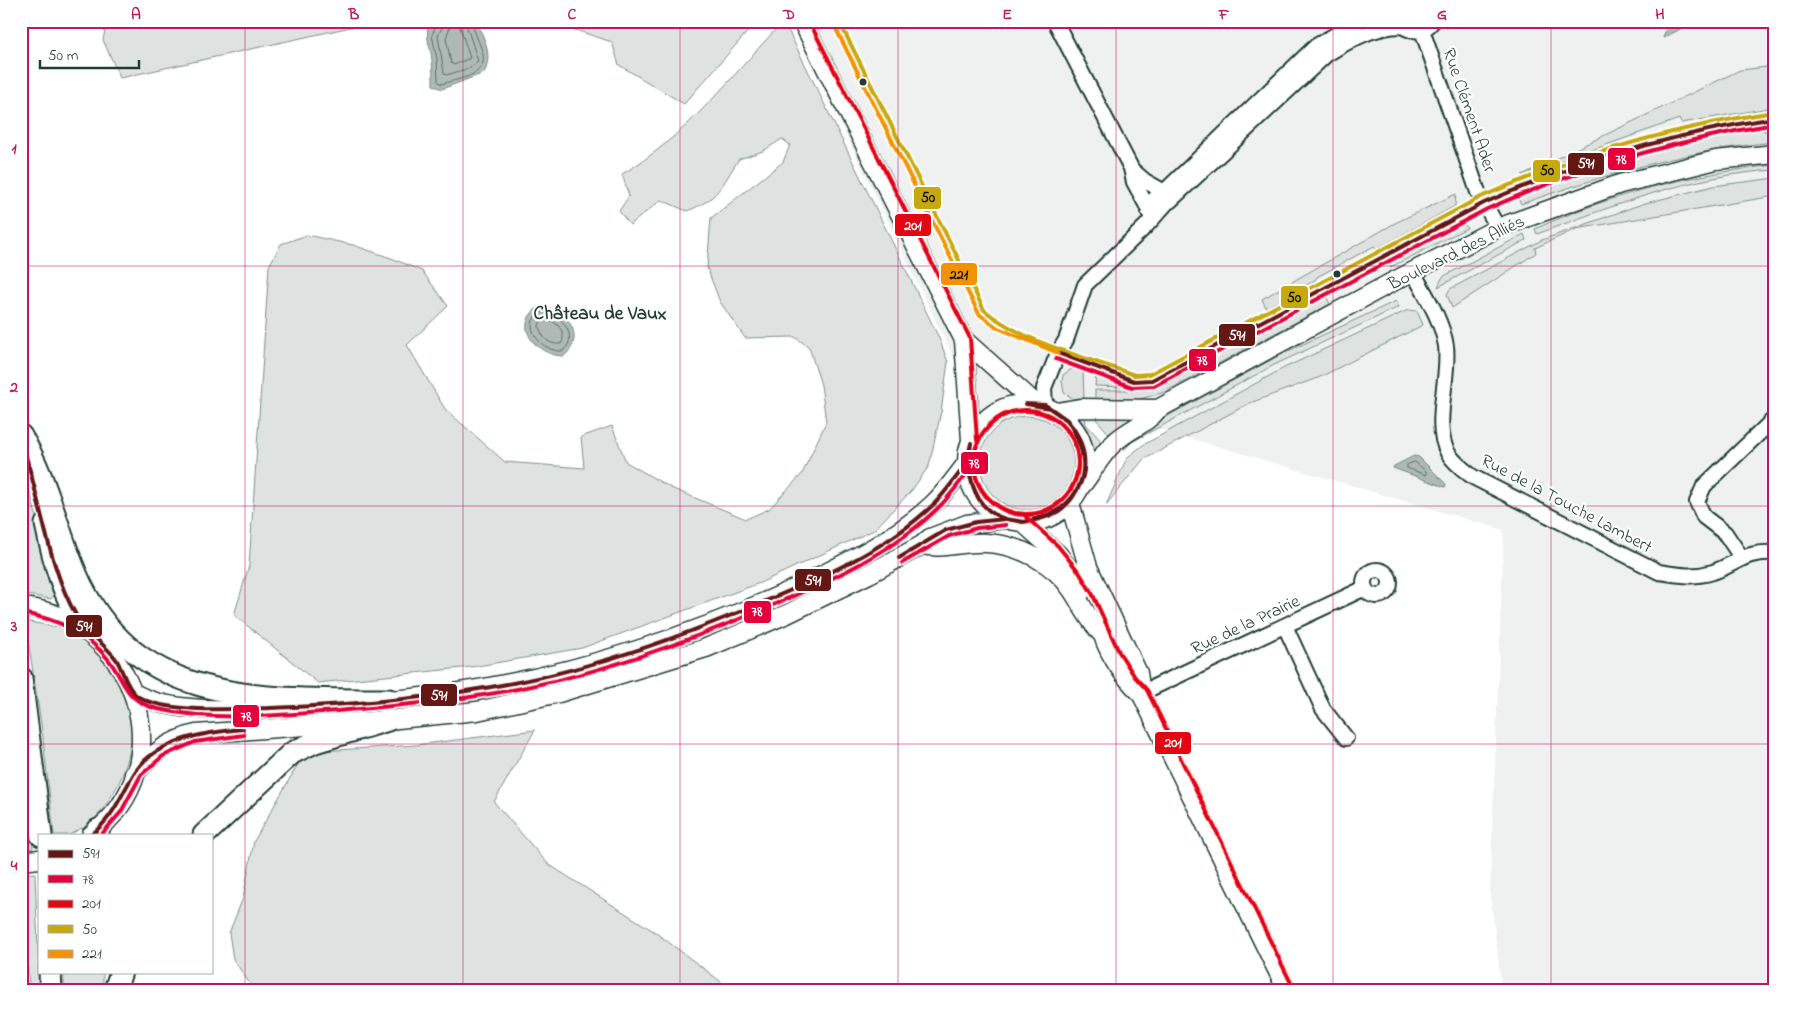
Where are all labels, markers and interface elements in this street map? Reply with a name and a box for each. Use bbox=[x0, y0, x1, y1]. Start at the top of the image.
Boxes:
text: A bbox=[131, 3, 141, 27]
text: B bbox=[348, 3, 360, 27]
text: C bbox=[568, 3, 577, 27]
text: D bbox=[782, 3, 795, 27]
text: E bbox=[1002, 3, 1012, 27]
text: F bbox=[1218, 3, 1230, 27]
text: G bbox=[1437, 3, 1447, 27]
text: H bbox=[1655, 3, 1665, 27]
scale bar bbox=[40, 38, 139, 70]
text: 50 m bbox=[48, 45, 79, 67]
street label: Rue Clément Ader bbox=[1435, 45, 1502, 177]
unlabelled marker bbox=[858, 77, 868, 87]
text: 1 bbox=[11, 137, 17, 161]
line badge: 78 bbox=[1607, 147, 1636, 171]
text: 78 bbox=[1615, 150, 1627, 171]
line badge: 591 bbox=[1567, 152, 1605, 176]
text: 591 bbox=[1578, 154, 1595, 175]
line badge: 50 bbox=[1532, 159, 1561, 183]
text: 50 bbox=[1540, 161, 1554, 182]
line badge: 50 bbox=[913, 186, 942, 210]
text: 50 bbox=[921, 188, 935, 209]
street label: Boulevard des Alliés bbox=[1383, 209, 1530, 299]
line badge: 201 bbox=[894, 213, 932, 237]
text: 201 bbox=[903, 216, 922, 237]
line badge: 221 bbox=[940, 262, 978, 286]
text: 221 bbox=[949, 265, 969, 286]
unlabelled marker bbox=[1332, 269, 1342, 279]
line badge: 50 bbox=[1280, 285, 1309, 309]
text: 50 bbox=[1287, 288, 1301, 309]
district label: Château de Vaux bbox=[534, 301, 667, 328]
line badge: 591 bbox=[1218, 323, 1256, 347]
text: 591 bbox=[1229, 326, 1246, 347]
line badge: 78 bbox=[1188, 348, 1217, 372]
text: 78 bbox=[1196, 351, 1208, 372]
text: 2 bbox=[9, 376, 18, 400]
street label: Rue de la Touche Lambert bbox=[1476, 449, 1656, 561]
line badge: 78 bbox=[960, 451, 989, 475]
text: 78 bbox=[968, 454, 980, 475]
line badge: 591 bbox=[794, 568, 832, 592]
text: 591 bbox=[805, 571, 822, 592]
street label: Rue de la Prairie bbox=[1187, 589, 1305, 662]
line badge: 78 bbox=[743, 600, 772, 624]
text: 78 bbox=[751, 602, 763, 623]
line badge: 591 bbox=[65, 614, 103, 638]
text: 3 bbox=[10, 615, 18, 639]
text: 591 bbox=[76, 617, 93, 638]
line badge: 591 bbox=[420, 683, 458, 707]
text: 591 bbox=[431, 686, 448, 707]
line badge: 78 bbox=[232, 704, 260, 728]
text: 78 bbox=[240, 707, 252, 728]
line badge: 201 bbox=[1154, 731, 1192, 755]
text: 201 bbox=[1163, 733, 1182, 754]
legend bbox=[38, 834, 212, 974]
text: 591 bbox=[82, 843, 100, 865]
text: 4 bbox=[10, 854, 18, 878]
text: 78 bbox=[82, 869, 94, 891]
text: 201 bbox=[82, 893, 101, 915]
text: 50 bbox=[82, 919, 98, 941]
text: 221 bbox=[82, 943, 102, 965]

